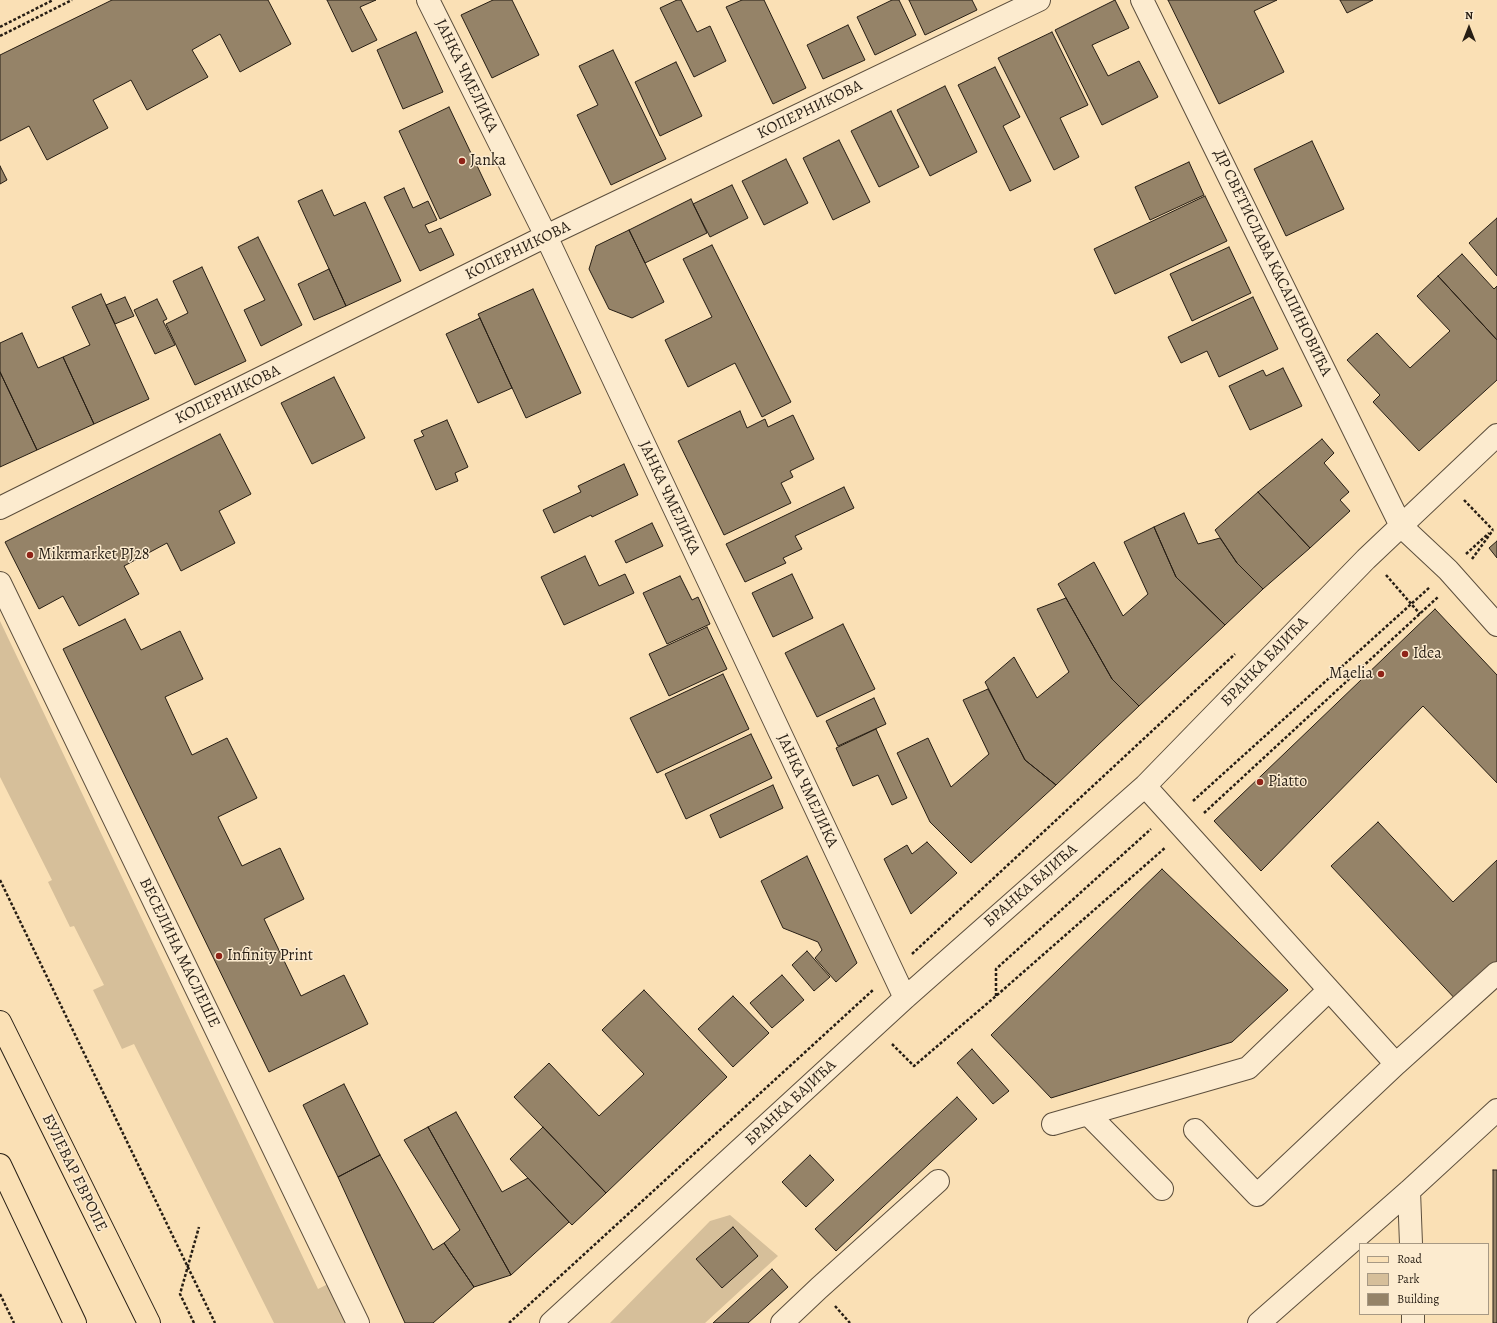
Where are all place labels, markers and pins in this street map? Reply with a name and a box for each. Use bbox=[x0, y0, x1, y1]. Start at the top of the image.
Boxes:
place label: Janka bbox=[470, 151, 506, 171]
marker: Janka bbox=[457, 156, 467, 166]
place label: Mikrmarket PJ28 bbox=[38, 545, 150, 565]
marker: Mikrmarket PJ28 bbox=[25, 550, 35, 560]
place label: Idea bbox=[1413, 644, 1442, 664]
marker: Idea bbox=[1400, 649, 1410, 659]
place label: Maelia bbox=[1329, 664, 1373, 684]
marker: Maelia bbox=[1376, 669, 1386, 679]
place label: Piatto bbox=[1268, 772, 1307, 792]
marker: Piatto bbox=[1255, 777, 1265, 787]
place label: Infinity Print bbox=[227, 946, 313, 966]
marker: Infinity Print bbox=[214, 951, 224, 961]

